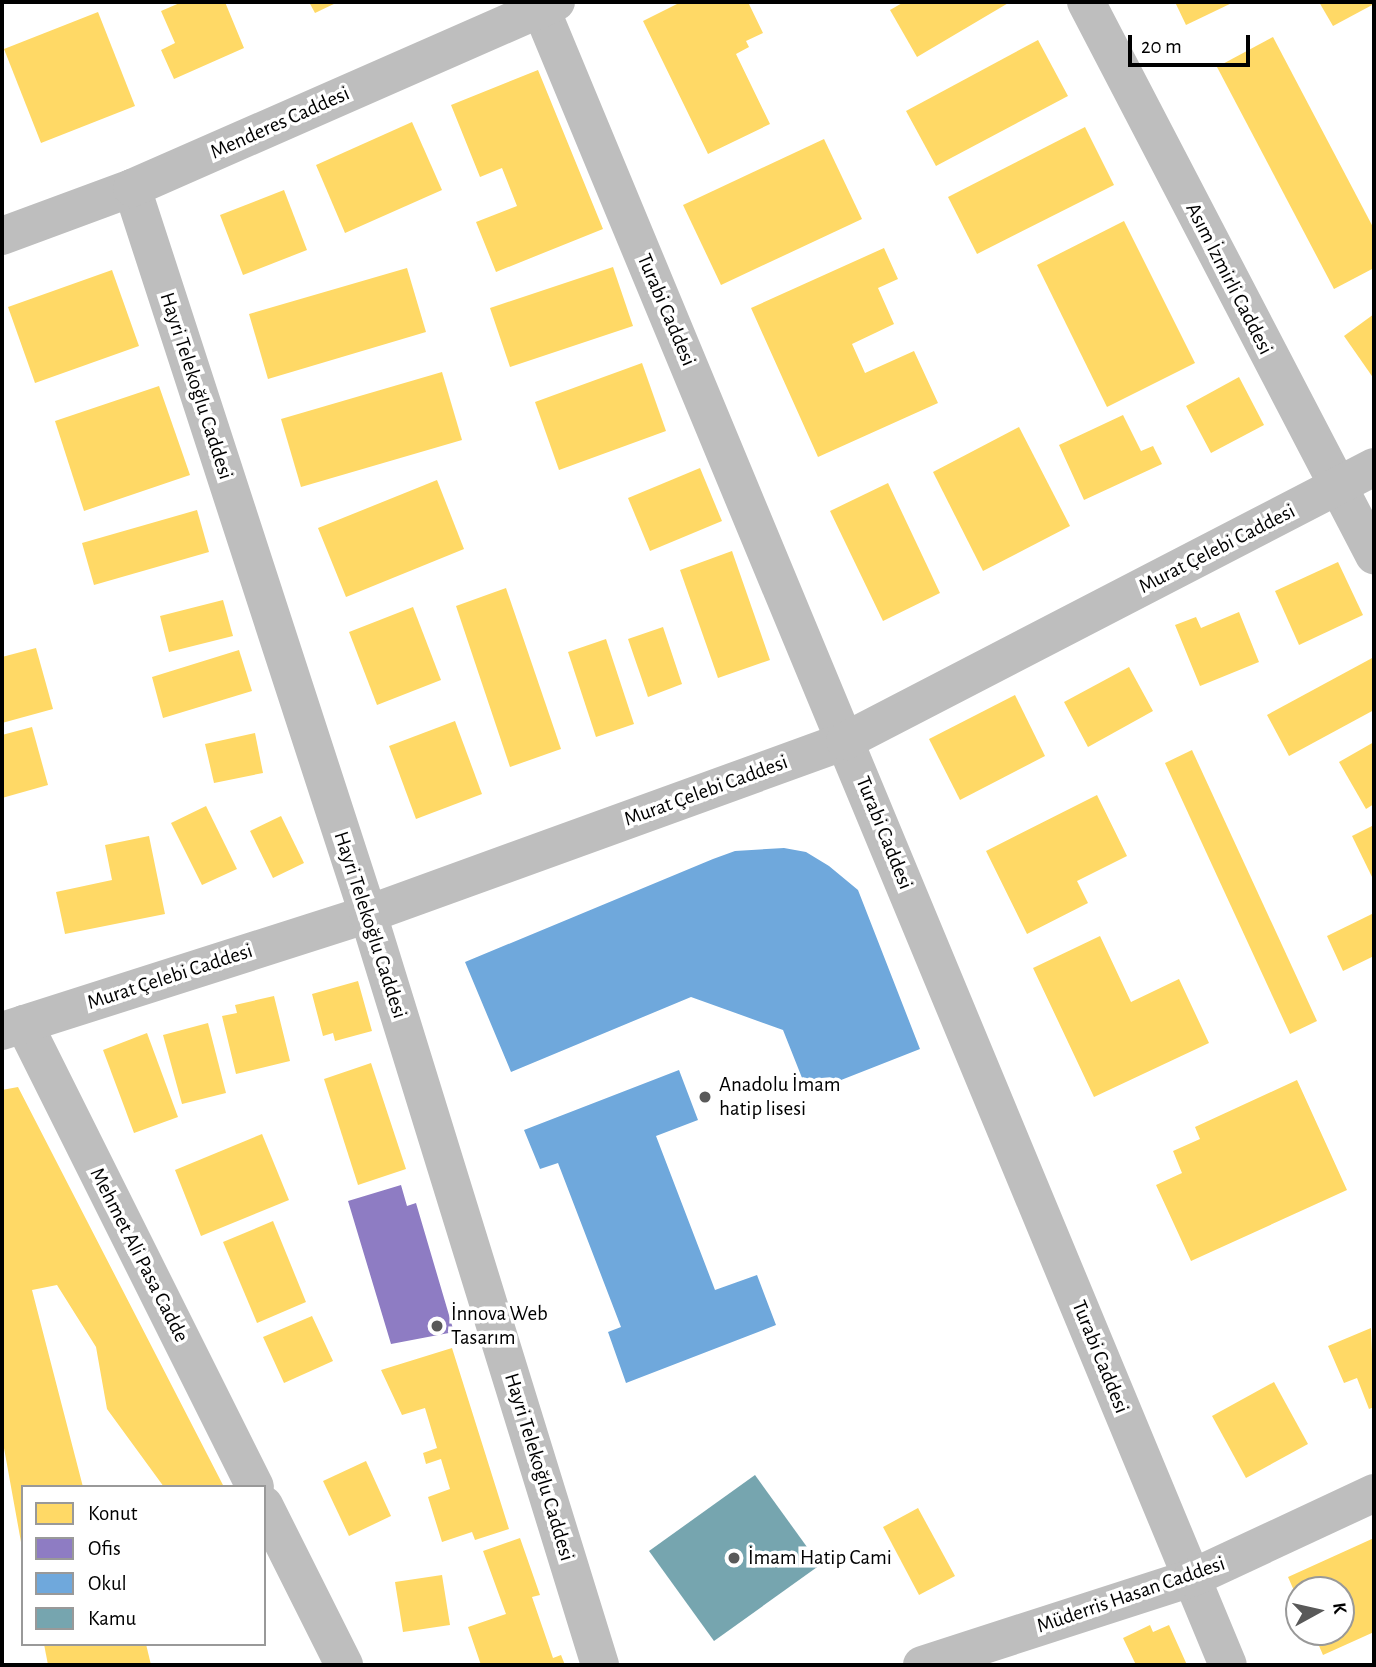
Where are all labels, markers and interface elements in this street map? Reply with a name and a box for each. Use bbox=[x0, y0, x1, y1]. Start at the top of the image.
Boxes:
scale bar bbox=[1131, 21, 1254, 65]
text: 20 m bbox=[1141, 36, 1182, 57]
street label: Menderes Caddesi bbox=[206, 81, 354, 165]
street label: Asım İzmirli Caddesi bbox=[1180, 199, 1278, 359]
street label: Turabi Caddesi bbox=[631, 250, 701, 370]
street label: Hayri Telekoğlu Caddesi bbox=[154, 289, 238, 483]
street label: Murat Çelebi Caddesi bbox=[1134, 499, 1300, 599]
street label: Murat Çelebi Caddesi bbox=[621, 750, 791, 832]
street label: Turabi Caddesi bbox=[850, 773, 918, 893]
street label: Hayri Telekoğlu Caddesi bbox=[328, 828, 412, 1022]
street label: Murat Çelebi Caddesi bbox=[84, 938, 256, 1016]
place label: Anadolu İmam hatip lisesi bbox=[719, 1072, 841, 1122]
marker: Anadolu İmam hatip lisesi bbox=[697, 1089, 713, 1105]
street label: Mehmet Ali Pasa Cadde bbox=[84, 1164, 194, 1346]
street label: Turabi Caddesi bbox=[1066, 1297, 1134, 1417]
place label: İnnova Web Tasarım bbox=[451, 1301, 548, 1351]
marker: İnnova Web Tasarım bbox=[429, 1318, 445, 1334]
street label: Hayri Telekoğlu Caddesi bbox=[498, 1370, 580, 1564]
legend bbox=[21, 1485, 266, 1646]
text: Konut bbox=[88, 1503, 137, 1524]
text: Ofis bbox=[88, 1538, 121, 1559]
place label: İmam Hatip Cami bbox=[748, 1545, 892, 1571]
marker: İmam Hatip Cami bbox=[726, 1550, 742, 1566]
street label: Müderris Hasan Caddesi bbox=[1034, 1551, 1228, 1639]
text: Okul bbox=[88, 1573, 127, 1594]
north arrow bbox=[1285, 1576, 1355, 1646]
text: K bbox=[1329, 1601, 1349, 1615]
text: Kamu bbox=[88, 1608, 136, 1629]

